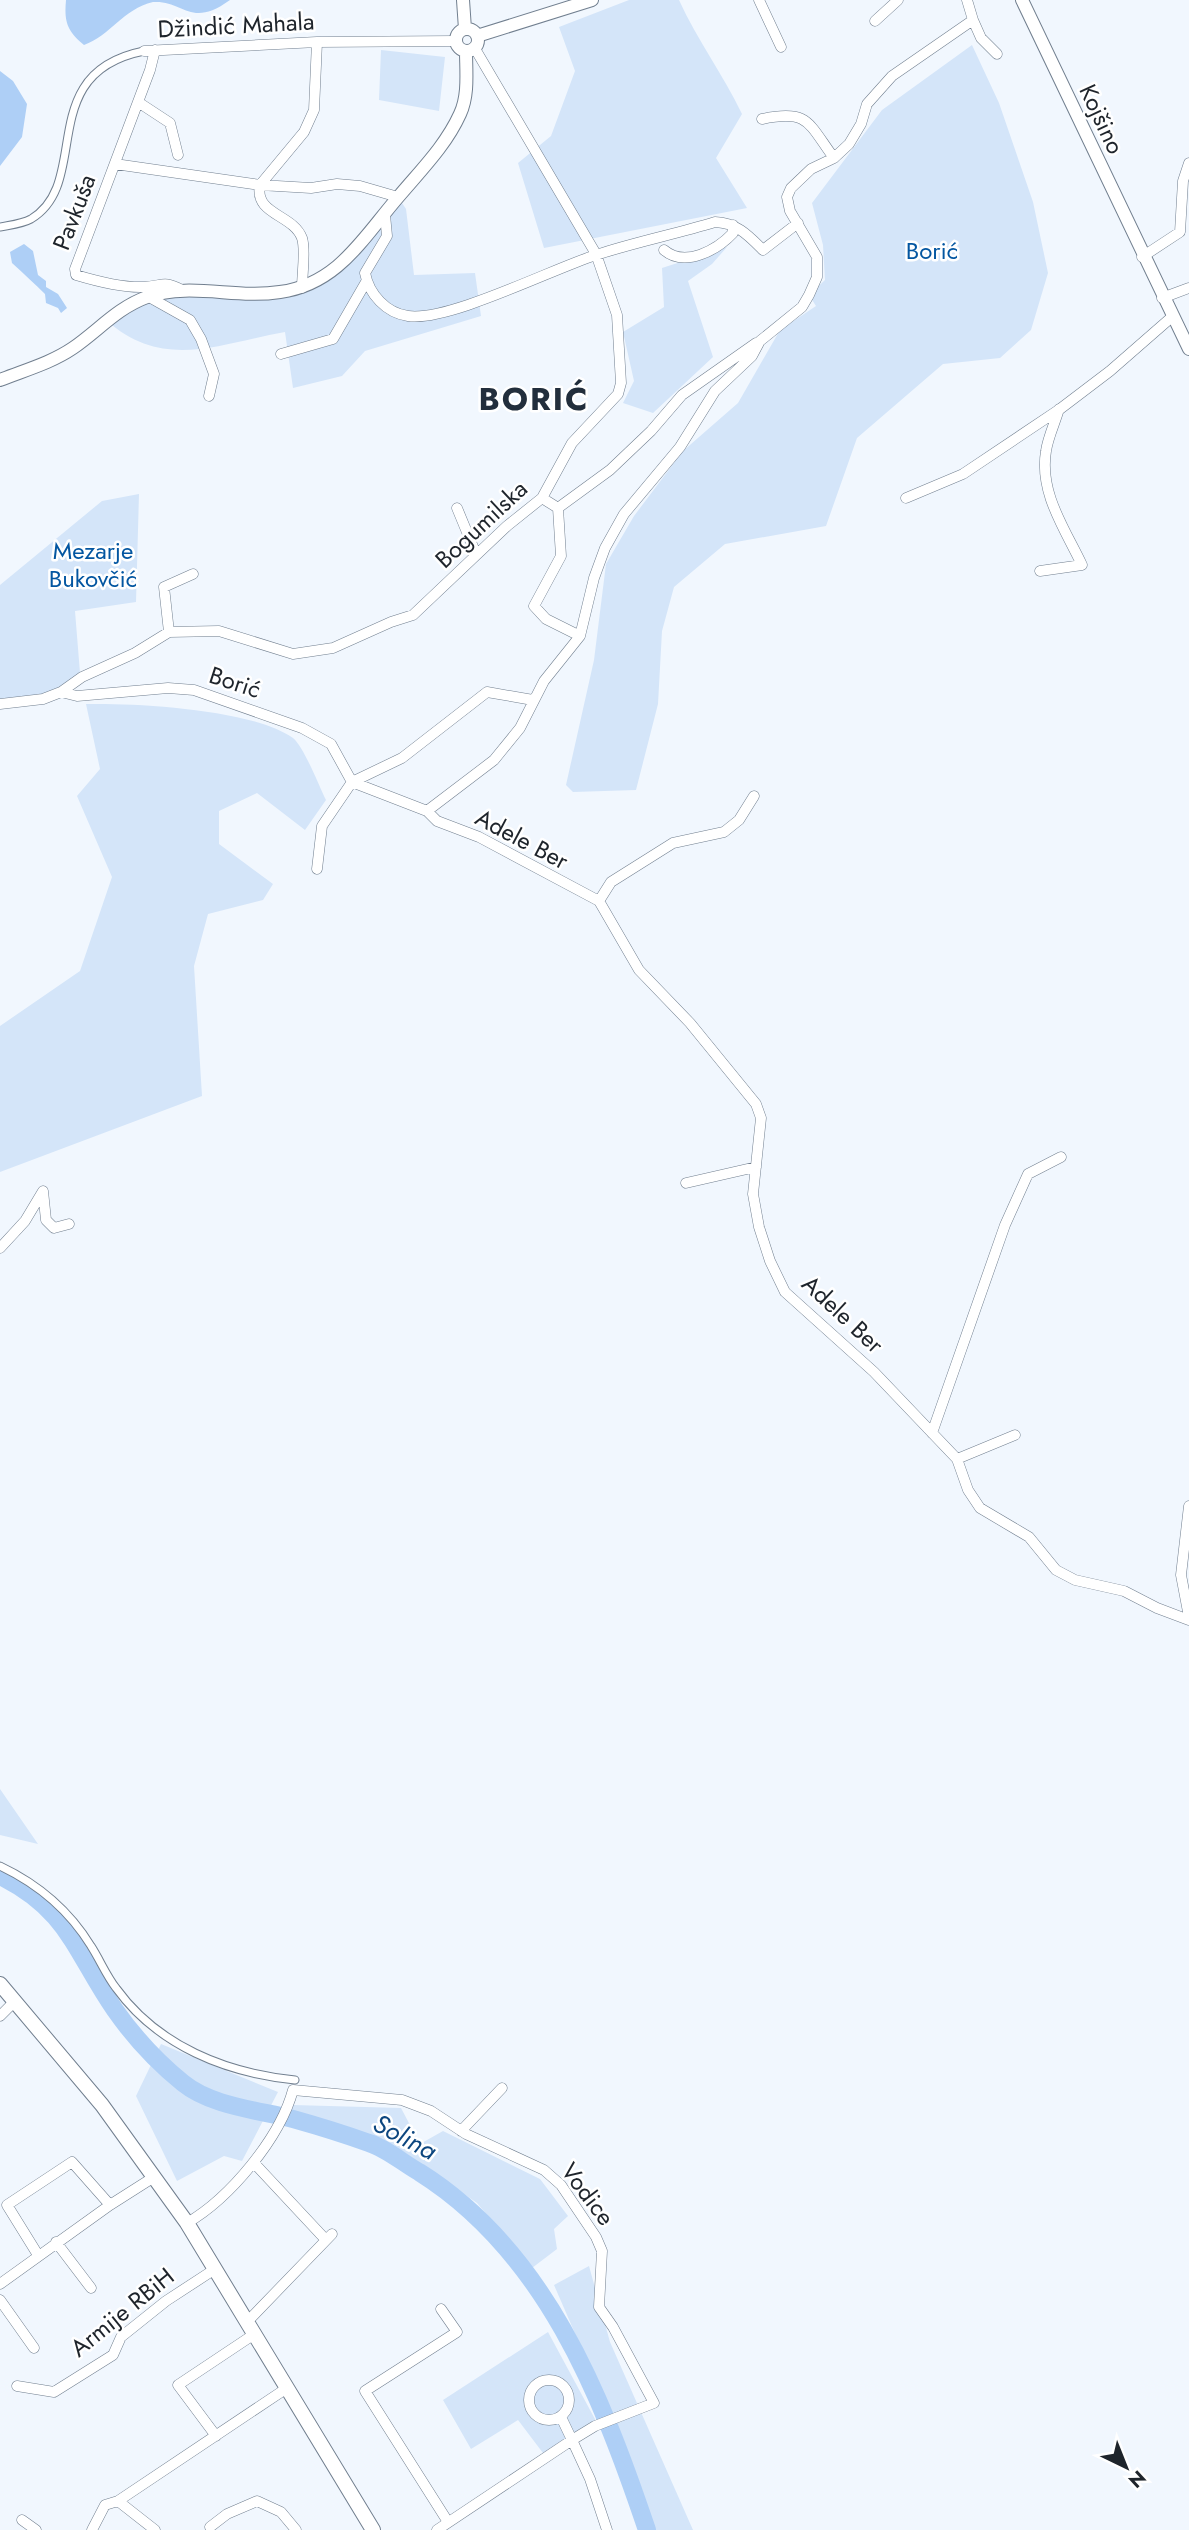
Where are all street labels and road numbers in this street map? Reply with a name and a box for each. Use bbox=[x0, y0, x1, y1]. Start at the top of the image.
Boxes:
street label: Džindić Mahala bbox=[157, 3, 315, 47]
street label: Kojšino bbox=[1071, 78, 1133, 160]
street label: Pavkuša bbox=[44, 169, 104, 255]
street label: Bogumilska bbox=[427, 472, 535, 576]
street label: Borić bbox=[205, 657, 265, 707]
street label: Adele Ber bbox=[469, 800, 575, 879]
street label: Adele Ber bbox=[794, 1267, 892, 1362]
street label: Vodice bbox=[553, 2155, 623, 2233]
street label: Armije RBiH bbox=[62, 2259, 182, 2365]

